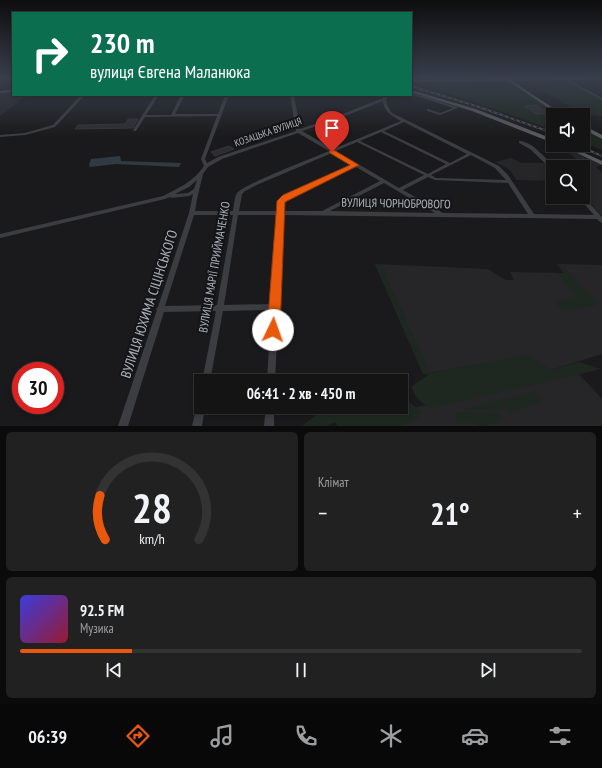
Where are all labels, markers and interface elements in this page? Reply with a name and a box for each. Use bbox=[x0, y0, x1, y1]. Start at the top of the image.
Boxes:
text: 230 m bbox=[90, 24, 154, 61]
icon: right bbox=[24, 28, 76, 80]
text: вулиця Євгена Маланюка bbox=[90, 60, 250, 83]
map controls bbox=[546, 108, 590, 204]
button: sound bbox=[546, 108, 590, 152]
pin bbox=[315, 111, 349, 152]
street label: КОЗАЦЬКА ВУЛИЦЯ bbox=[233, 114, 303, 150]
icon: arrive bbox=[321, 117, 343, 139]
button: search bbox=[546, 160, 590, 204]
street label: ВУЛИЦЯ ЧОРНОБРОВОГО bbox=[341, 195, 451, 211]
street label: ВУЛИЦЯ МАРІЇ ПРИЙМАЧЕНКО bbox=[195, 200, 233, 334]
street label: ВУЛИЦЯ ЮХИМА СІЦІНСЬКОГО bbox=[117, 227, 182, 380]
position arrow bbox=[252, 309, 294, 351]
speed limit sign: 30 bbox=[12, 362, 64, 414]
text: 06:41 · 2 хв · 450 m bbox=[247, 384, 355, 403]
text: Клімат bbox=[318, 474, 349, 491]
text: 28 bbox=[132, 480, 172, 533]
text: 21° bbox=[430, 494, 470, 533]
text: − bbox=[318, 499, 327, 527]
text: + bbox=[573, 499, 582, 527]
text: km/h bbox=[139, 528, 165, 547]
text: 92.5 FM bbox=[80, 601, 124, 620]
text: Музика bbox=[80, 620, 114, 637]
icon: previous bbox=[103, 659, 125, 681]
icon: pause bbox=[290, 659, 312, 681]
icon: next bbox=[477, 659, 499, 681]
icon: directions bbox=[124, 722, 152, 750]
icon: music bbox=[208, 722, 236, 750]
icon: phone bbox=[292, 722, 320, 750]
icon: climate bbox=[377, 722, 405, 750]
icon: car bbox=[461, 722, 489, 750]
icon: filters bbox=[546, 722, 574, 750]
text: 06:39 bbox=[28, 725, 67, 748]

